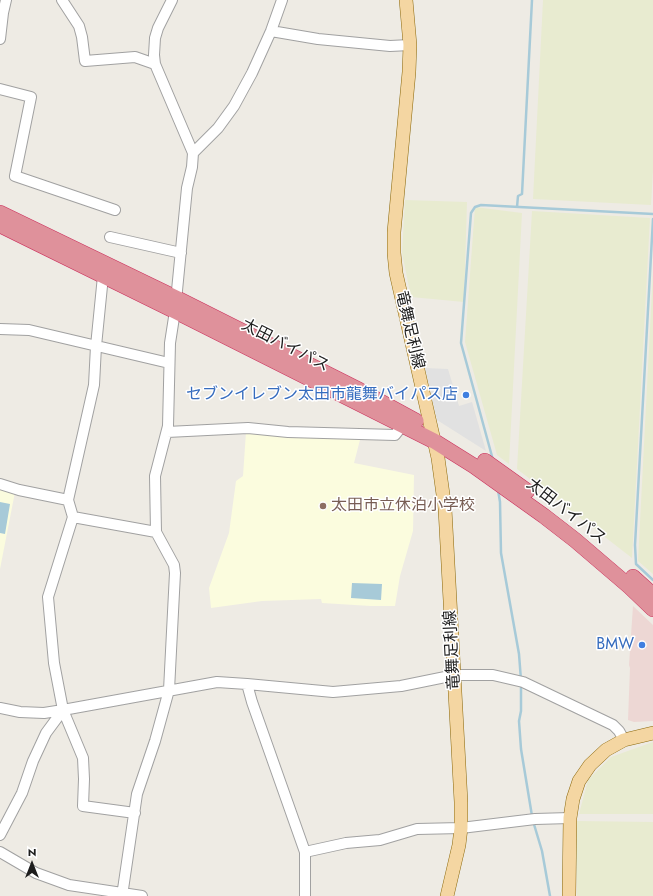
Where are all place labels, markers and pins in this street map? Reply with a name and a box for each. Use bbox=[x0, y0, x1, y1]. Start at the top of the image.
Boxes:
place label: セブンイレブン太田市龍舞バイパス店 bbox=[186, 385, 458, 405]
marker: セブンイレブン太田市龍舞バイパス店 bbox=[461, 390, 471, 400]
place label: 太田市立休泊小学校 bbox=[331, 496, 475, 516]
marker: 太田市立休泊小学校 bbox=[318, 501, 328, 511]
place label: BMW bbox=[596, 635, 634, 655]
marker: BMW bbox=[637, 640, 647, 650]

